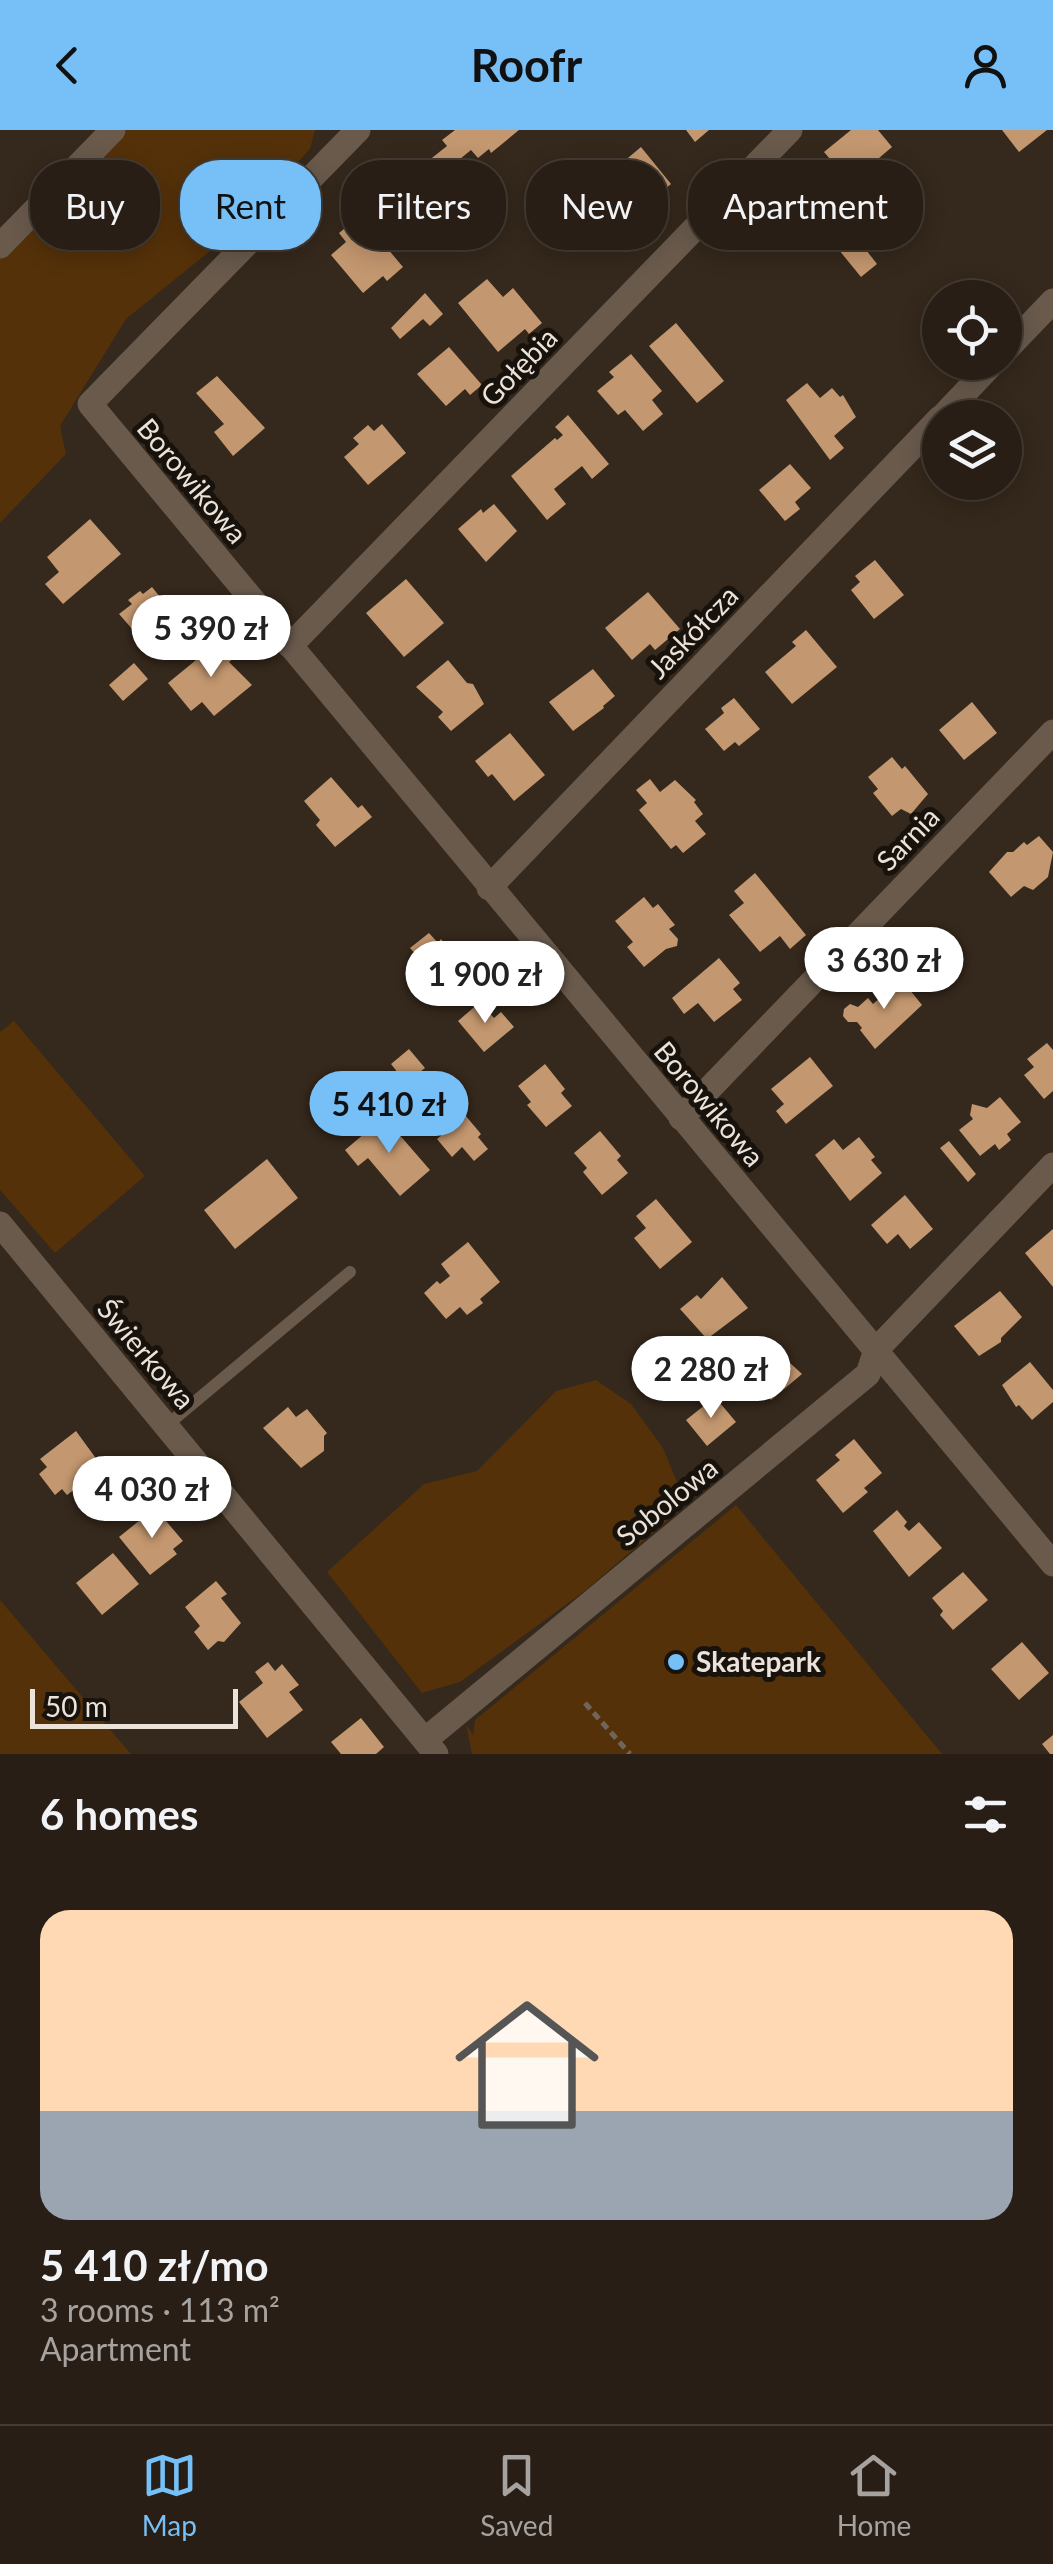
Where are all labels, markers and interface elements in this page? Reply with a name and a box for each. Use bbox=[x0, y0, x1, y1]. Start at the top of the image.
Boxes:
icon: back bbox=[40, 38, 95, 93]
text: Roofr bbox=[471, 38, 582, 92]
icon: person bbox=[958, 38, 1013, 93]
chip: Buy bbox=[30, 160, 160, 250]
chip: Rent bbox=[180, 160, 321, 250]
chip: Filters bbox=[341, 160, 506, 250]
chip: New bbox=[526, 160, 668, 250]
chip: Apartment bbox=[688, 160, 923, 250]
map controls bbox=[922, 280, 1022, 500]
button: locate bbox=[922, 280, 1022, 380]
street label: Gołębia bbox=[473, 320, 564, 413]
button: layers bbox=[922, 400, 1022, 500]
street label: Borowikowa bbox=[131, 411, 255, 550]
street label: Jaskółcza bbox=[640, 578, 745, 685]
pin: 5 390 zł bbox=[108, 595, 314, 680]
text: 5 390 zł bbox=[153, 608, 269, 647]
street label: Sarnia bbox=[869, 799, 946, 877]
pin: 3 630 zł bbox=[781, 927, 987, 1012]
text: 3 630 zł bbox=[826, 940, 942, 979]
pin: 1 900 zł bbox=[382, 941, 588, 1026]
text: 1 900 zł bbox=[427, 954, 543, 993]
street label: Borowikowa bbox=[648, 1034, 772, 1173]
pin: 5 410 zł bbox=[286, 1071, 492, 1156]
text: 5 410 zł bbox=[331, 1084, 447, 1123]
street label: Świerkowa bbox=[91, 1291, 203, 1415]
pin: 2 280 zł bbox=[608, 1336, 814, 1421]
text: 2 280 zł bbox=[653, 1349, 769, 1388]
street label: Sobolowa bbox=[609, 1450, 724, 1552]
pin: 4 030 zł bbox=[49, 1456, 255, 1541]
text: 4 030 zł bbox=[94, 1469, 210, 1508]
place label: Skatepark bbox=[696, 1644, 821, 1678]
marker: Skatepark bbox=[665, 1651, 687, 1673]
scale bar bbox=[30, 1684, 238, 1728]
text: 50 m bbox=[45, 1689, 108, 1723]
icon: filters bbox=[958, 1787, 1013, 1842]
text: 6 homes bbox=[40, 1789, 198, 1839]
icon: home bbox=[437, 1975, 617, 2155]
text: 5 410 zł/mo bbox=[40, 2240, 269, 2290]
text: 3 rooms · 113 m² bbox=[40, 2290, 280, 2329]
text: Apartment bbox=[40, 2329, 191, 2368]
tab: Map bbox=[142, 2448, 197, 2542]
tab: Saved bbox=[480, 2448, 553, 2542]
tab: Home bbox=[837, 2448, 911, 2542]

